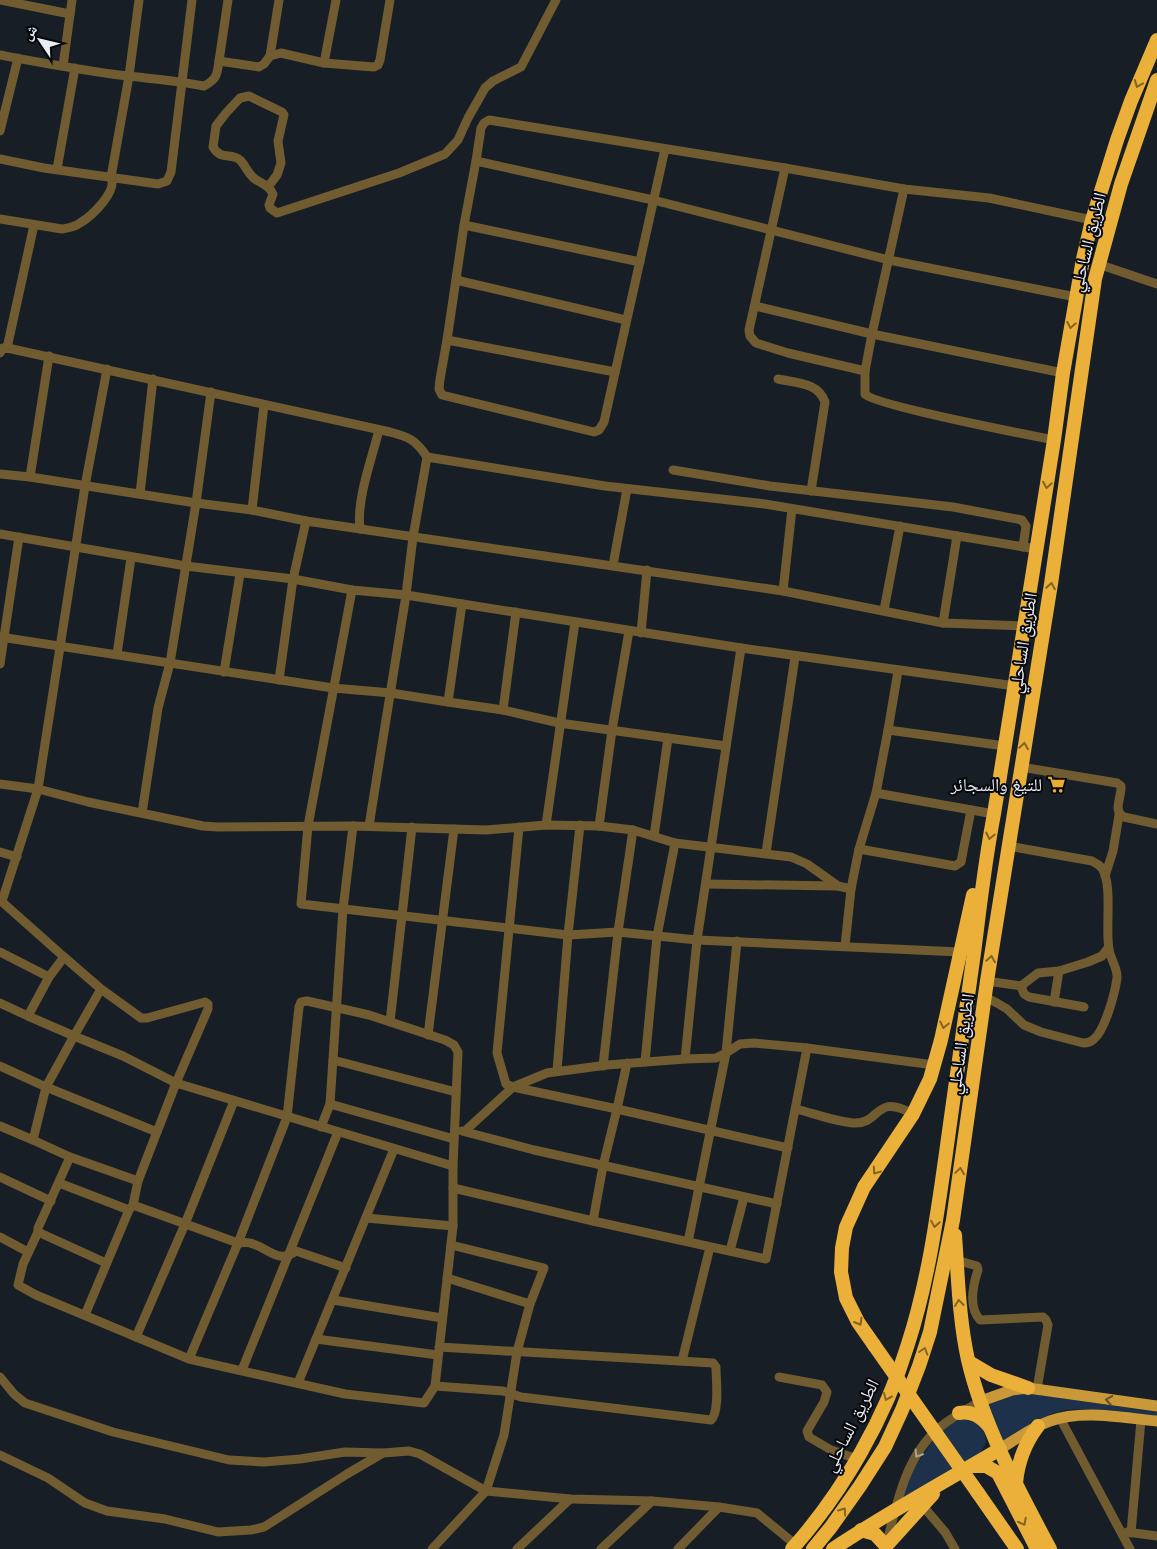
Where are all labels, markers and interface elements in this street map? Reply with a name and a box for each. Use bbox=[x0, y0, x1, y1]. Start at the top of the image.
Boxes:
north arrow bbox=[15, 15, 65, 65]
text: ش bbox=[18, 21, 41, 44]
one-way arrow bbox=[1133, 79, 1144, 88]
street label: الطريق الساحلي bbox=[1064, 190, 1114, 295]
one-way arrow bbox=[1067, 320, 1077, 329]
one-way arrow bbox=[1042, 481, 1052, 490]
one-way arrow bbox=[1045, 582, 1055, 590]
street label: الطريق الساحلي bbox=[1003, 591, 1045, 696]
one-way arrow bbox=[1018, 742, 1029, 750]
place label: للتيغ والسجائر bbox=[950, 773, 1042, 797]
supermarket icon: للتيغ والسجائر bbox=[1046, 774, 1066, 794]
one-way arrow bbox=[985, 831, 996, 840]
one-way arrow bbox=[985, 954, 996, 962]
street label: الطريق الساحلي bbox=[942, 992, 983, 1097]
one-way arrow bbox=[939, 1021, 950, 1030]
one-way arrow bbox=[873, 1165, 882, 1175]
one-way arrow bbox=[955, 1167, 965, 1176]
one-way arrow bbox=[930, 1221, 941, 1229]
one-way arrow bbox=[954, 1298, 965, 1306]
one-way arrow bbox=[852, 1316, 862, 1325]
one-way arrow bbox=[918, 1347, 928, 1356]
street label: الطريق الساحلي bbox=[817, 1375, 887, 1477]
one-way arrow bbox=[883, 1392, 894, 1401]
one-way arrow bbox=[1104, 1396, 1113, 1406]
one-way arrow bbox=[915, 1449, 924, 1458]
one-way arrow bbox=[837, 1507, 846, 1516]
one-way arrow bbox=[1017, 1517, 1027, 1526]

